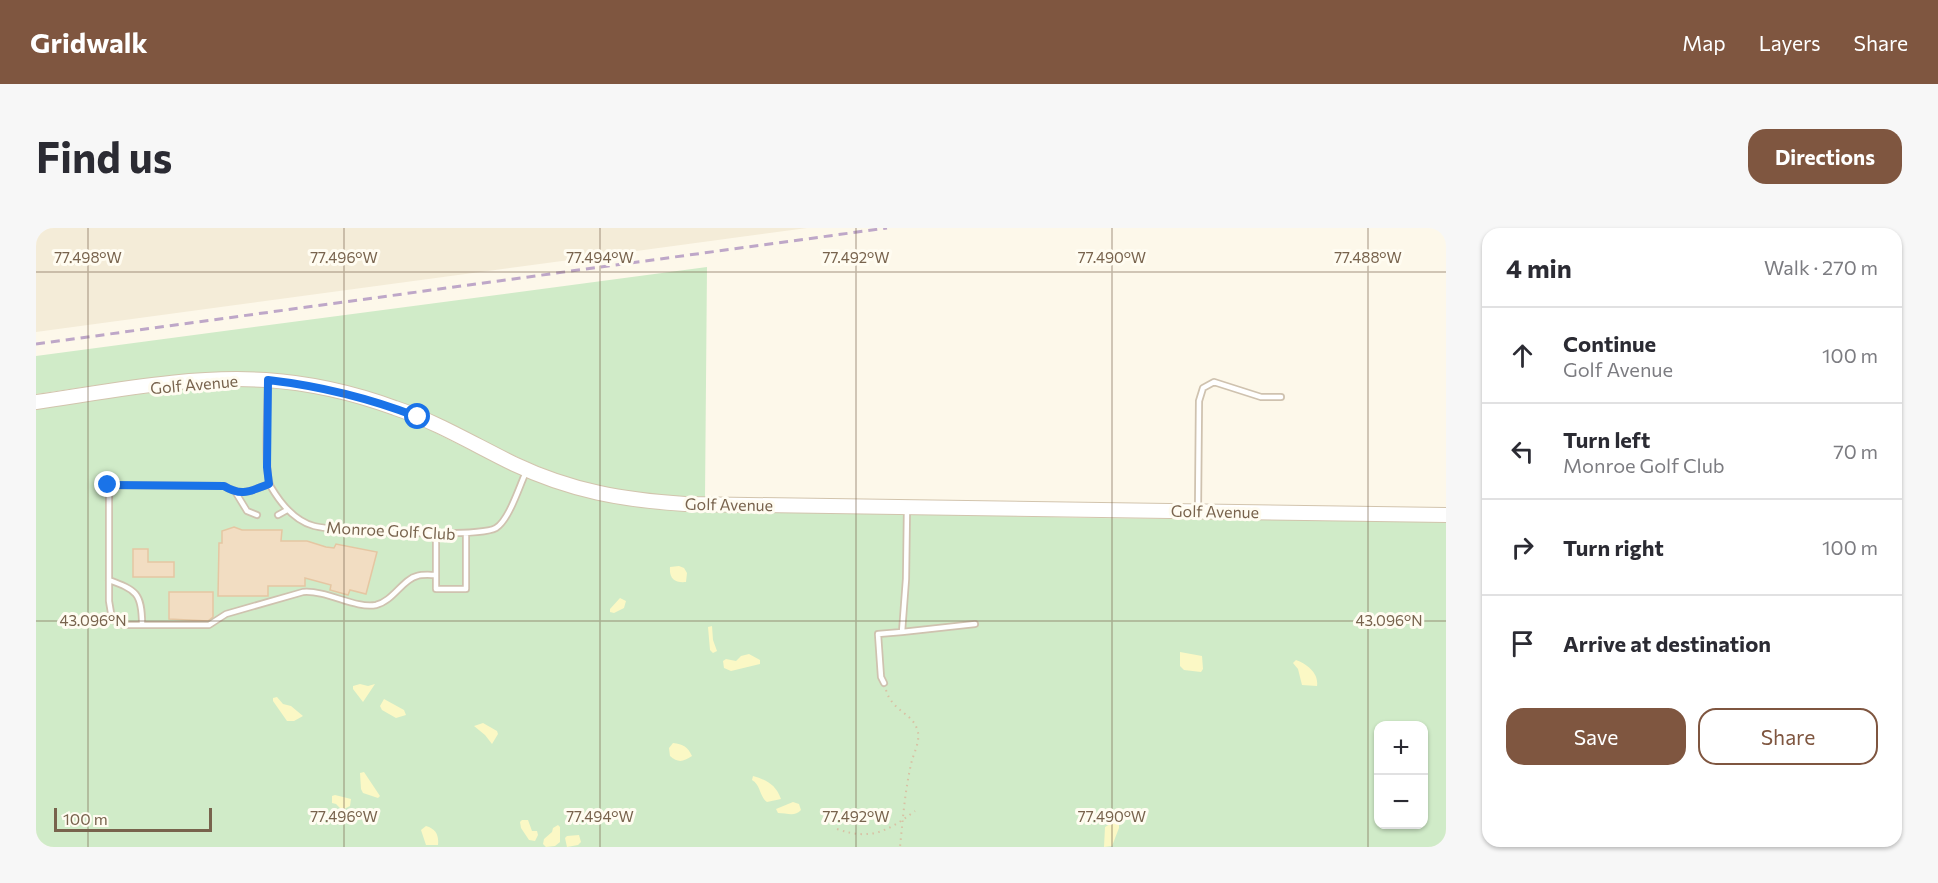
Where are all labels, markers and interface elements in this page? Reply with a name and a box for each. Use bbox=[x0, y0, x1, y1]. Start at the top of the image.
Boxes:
text: Gridwalk bbox=[30, 25, 148, 59]
text: Map bbox=[1682, 30, 1726, 55]
text: Layers bbox=[1759, 30, 1821, 55]
text: Share bbox=[1854, 30, 1908, 55]
button: Directions bbox=[1748, 129, 1902, 184]
text: Find us bbox=[36, 130, 172, 182]
text: 77.498°W bbox=[54, 248, 122, 266]
text: 77.496°W bbox=[310, 248, 378, 266]
text: 77.494°W bbox=[566, 248, 634, 266]
text: 77.492°W bbox=[823, 248, 890, 266]
text: 77.490°W bbox=[1078, 248, 1146, 266]
text: 77.488°W bbox=[1334, 248, 1402, 266]
text: 4 min bbox=[1506, 252, 1572, 283]
text: Walk · 270 m bbox=[1764, 255, 1878, 279]
text: Continue bbox=[1563, 330, 1656, 357]
icon: ahead bbox=[1506, 339, 1539, 372]
text: 100 m bbox=[1822, 343, 1878, 367]
text: Golf Avenue bbox=[1563, 357, 1673, 381]
street label: Golf Avenue bbox=[149, 371, 239, 397]
route start bbox=[404, 403, 430, 429]
text: Turn left bbox=[1563, 426, 1650, 453]
icon: left bbox=[1506, 435, 1539, 468]
text: 70 m bbox=[1833, 439, 1878, 463]
text: Monroe Golf Club bbox=[1563, 453, 1725, 477]
route end bbox=[94, 471, 120, 497]
street label: Golf Avenue bbox=[685, 494, 773, 514]
street label: Golf Avenue bbox=[1171, 501, 1259, 521]
street label: Monroe Golf Club bbox=[326, 517, 456, 543]
icon: right bbox=[1506, 531, 1539, 564]
text: Turn right bbox=[1563, 534, 1664, 561]
text: 100 m bbox=[1822, 535, 1878, 559]
text: 43.096°N bbox=[60, 611, 126, 629]
text: 43.096°N bbox=[1356, 611, 1422, 629]
icon: arrive bbox=[1506, 627, 1539, 660]
text: Arrive at destination bbox=[1563, 630, 1771, 657]
button: Save bbox=[1506, 708, 1686, 765]
button: Share bbox=[1698, 708, 1878, 765]
map controls bbox=[1374, 721, 1428, 829]
button: + bbox=[1374, 721, 1428, 775]
button: − bbox=[1374, 775, 1428, 829]
scale bar bbox=[54, 805, 212, 832]
text: 77.496°W bbox=[310, 807, 378, 825]
text: 77.494°W bbox=[566, 807, 634, 825]
text: 77.492°W bbox=[823, 807, 890, 825]
text: 77.490°W bbox=[1078, 807, 1146, 825]
text: 100 m bbox=[63, 809, 108, 828]

